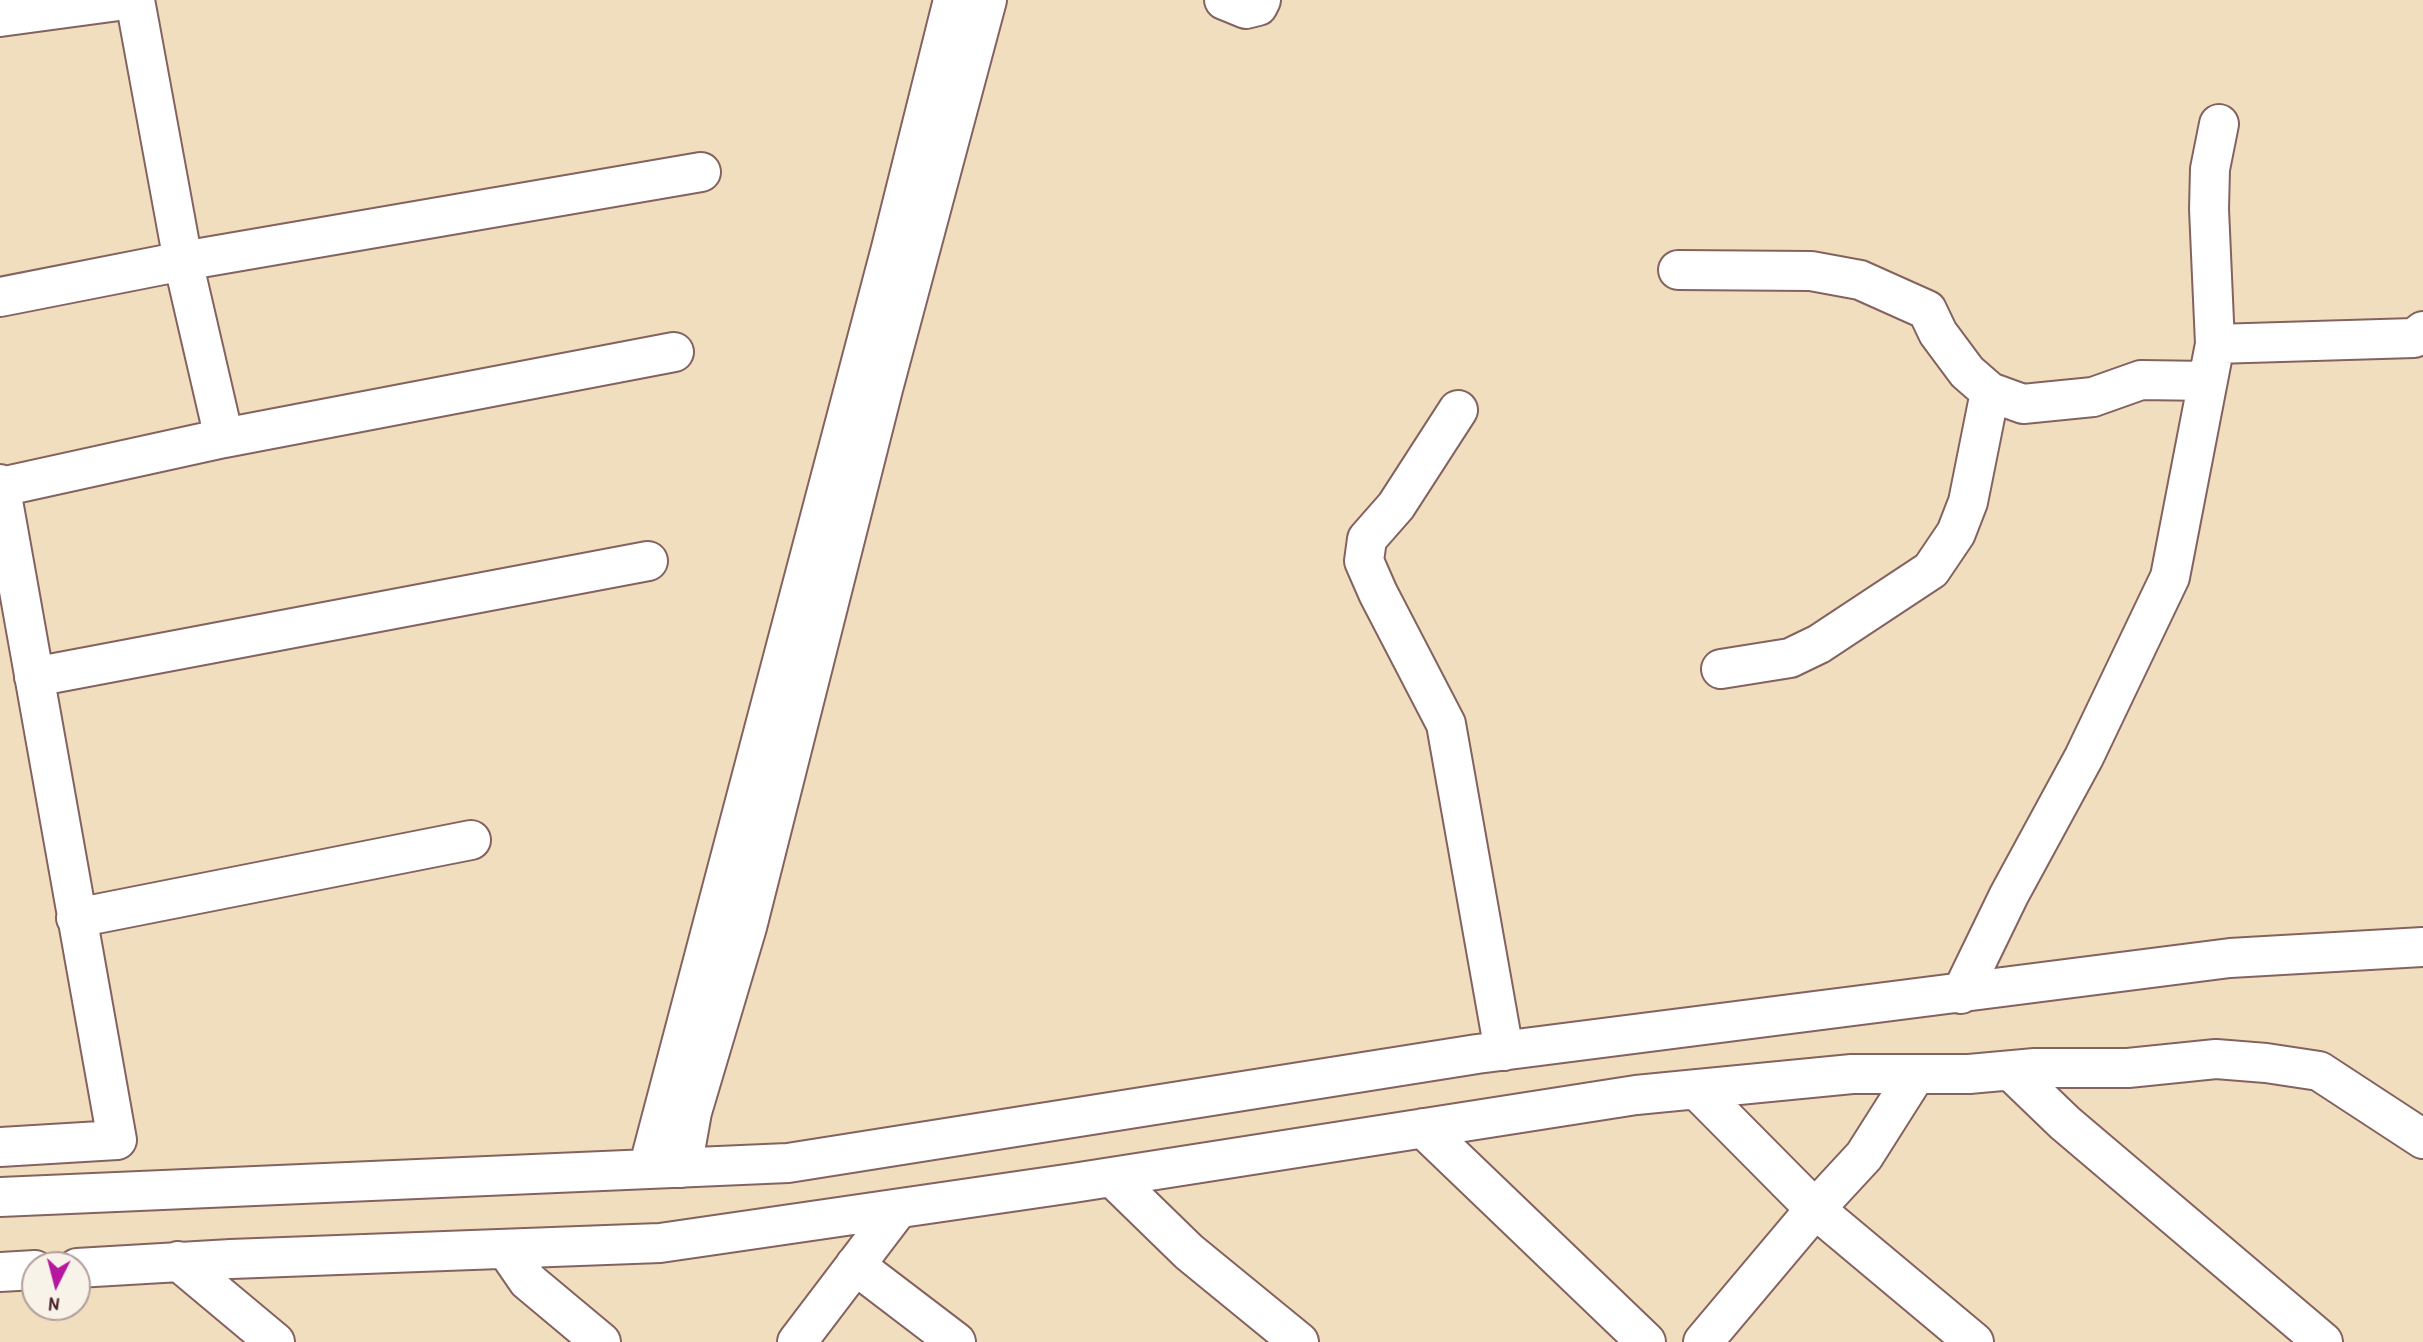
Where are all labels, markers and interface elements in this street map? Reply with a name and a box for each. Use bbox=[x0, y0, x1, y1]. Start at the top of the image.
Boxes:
north arrow bbox=[21, 1251, 91, 1321]
text: N bbox=[48, 1291, 60, 1318]

